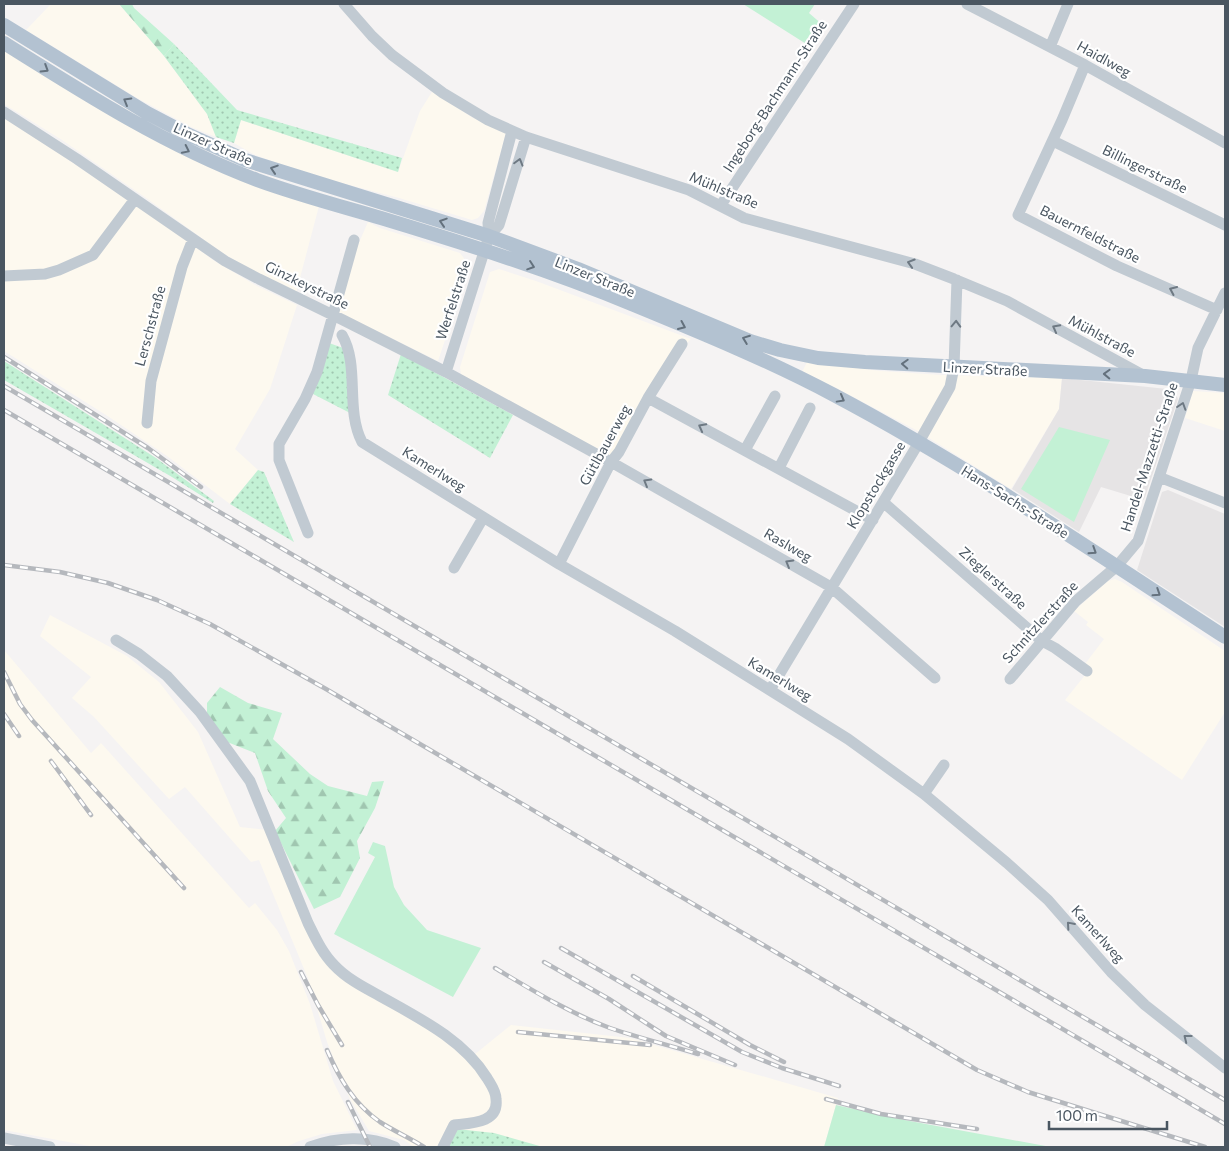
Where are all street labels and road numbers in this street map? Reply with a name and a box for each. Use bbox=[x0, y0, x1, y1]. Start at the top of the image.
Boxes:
street label: Ingeborg-Bachmann-Straße bbox=[719, 17, 830, 175]
street label: Haidlweg bbox=[1074, 37, 1135, 80]
street label: Linzer Straße bbox=[171, 119, 255, 169]
street label: Billingerstraße bbox=[1100, 141, 1190, 196]
street label: Mühlstraße bbox=[687, 167, 761, 212]
street label: Bauernfeldstraße bbox=[1037, 201, 1143, 266]
street label: Linzer Straße bbox=[553, 253, 638, 300]
street label: Ginzkeystraße bbox=[263, 257, 352, 312]
street label: Werfelstraße bbox=[432, 258, 473, 342]
street label: Lerschstraße bbox=[131, 284, 168, 368]
street label: Mühlstraße bbox=[1066, 311, 1139, 360]
street label: Linzer Straße bbox=[942, 358, 1028, 379]
street label: Handel-Mazzetti-Straße bbox=[1116, 380, 1181, 534]
street label: Gütlbauerweg bbox=[575, 401, 634, 488]
street label: Klopstockgasse bbox=[843, 438, 908, 532]
street label: Kamerlweg bbox=[399, 442, 469, 495]
street label: Hans-Sachs-Straße bbox=[958, 462, 1072, 541]
street label: Raslweg bbox=[761, 524, 816, 565]
street label: Zieglerstraße bbox=[956, 543, 1031, 612]
street label: Schnitzlerstraße bbox=[998, 577, 1081, 666]
street label: Kamerlweg bbox=[745, 653, 816, 704]
street label: Kamerlweg bbox=[1068, 901, 1129, 966]

